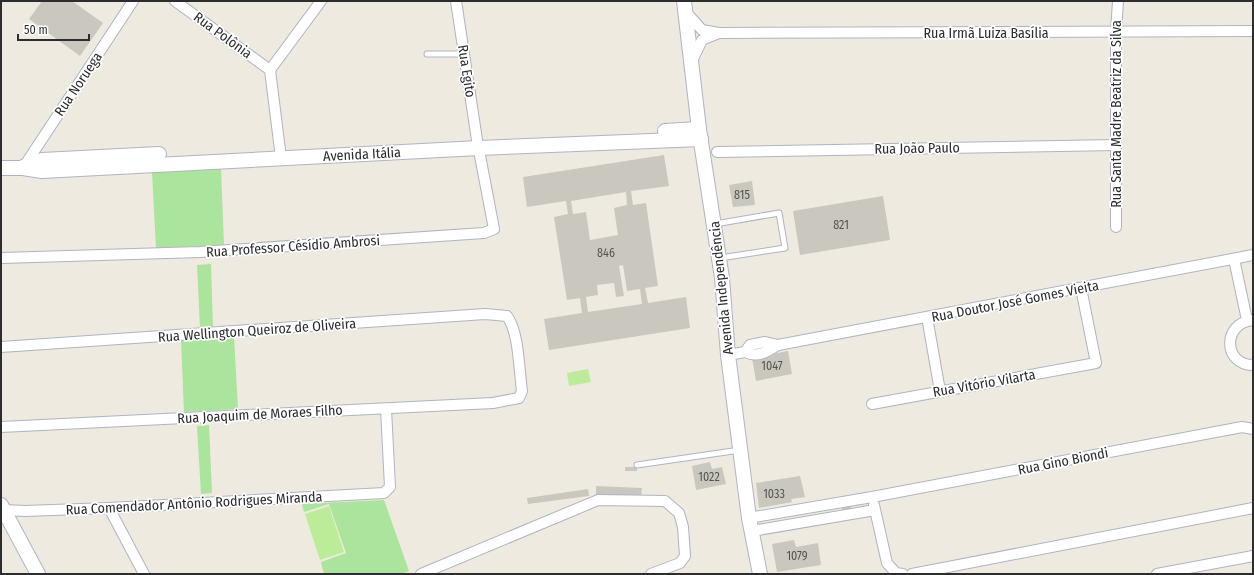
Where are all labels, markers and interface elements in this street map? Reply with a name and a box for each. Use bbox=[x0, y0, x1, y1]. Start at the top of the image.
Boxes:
street label: Rua Polônia bbox=[190, 9, 255, 62]
scale bar bbox=[18, 16, 89, 42]
street label: Rua Santa Madre Beatriz da Silva bbox=[1108, 20, 1125, 208]
text: 50 m bbox=[24, 23, 48, 37]
street label: Rua Irmã Luiza Basília bbox=[923, 25, 1049, 42]
street label: Rua Egito bbox=[454, 43, 479, 99]
street label: Rua Noruega bbox=[51, 49, 106, 119]
street label: Rua João Paulo bbox=[874, 139, 960, 158]
street label: Avenida Itália bbox=[323, 144, 402, 165]
house number: 815 bbox=[734, 188, 750, 202]
house number: 821 bbox=[833, 218, 849, 232]
street label: Avenida Independência bbox=[706, 220, 737, 356]
street label: Rua Professor Césídio Ambrosi bbox=[205, 232, 381, 261]
house number: 846 bbox=[597, 246, 615, 260]
street label: Rua Doutor José Gomes Vieita bbox=[930, 277, 1100, 326]
street label: Rua Wellington Queiroz de Oliveira bbox=[157, 315, 357, 346]
house number: 1047 bbox=[761, 359, 783, 373]
street label: Rua Vitório Vilarta bbox=[931, 366, 1037, 401]
street label: Rua Joaquim de Moraes Filho bbox=[177, 402, 343, 427]
street label: Rua Gino Biondi bbox=[1016, 444, 1110, 479]
house number: 1022 bbox=[698, 470, 720, 484]
house number: 1033 bbox=[763, 487, 785, 501]
street label: Rua Comendador Antônio Rodrigues Miranda bbox=[65, 488, 323, 519]
house number: 1079 bbox=[786, 549, 808, 563]

